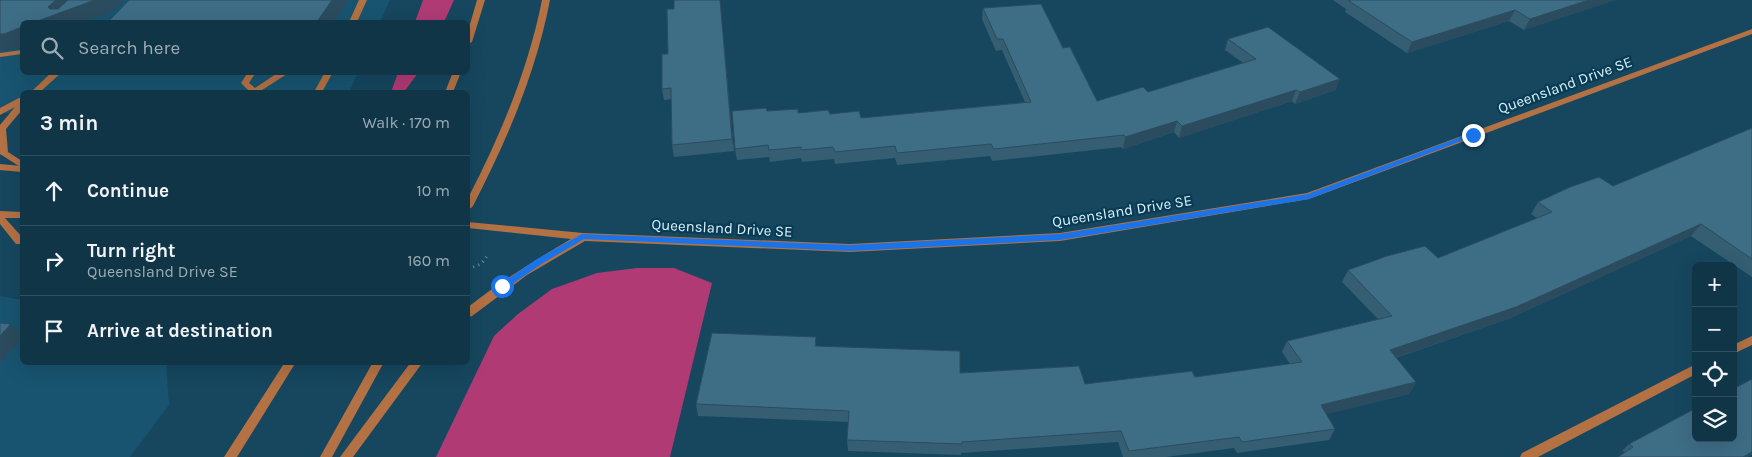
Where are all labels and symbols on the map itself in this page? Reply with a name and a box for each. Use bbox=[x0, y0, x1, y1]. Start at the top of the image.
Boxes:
street label: Queensland Drive SE bbox=[1496, 52, 1634, 118]
route end bbox=[1462, 124, 1485, 147]
street label: Queensland Drive SE bbox=[1051, 191, 1193, 231]
street label: Queensland Drive SE bbox=[651, 215, 793, 241]
route start bbox=[491, 275, 514, 298]

